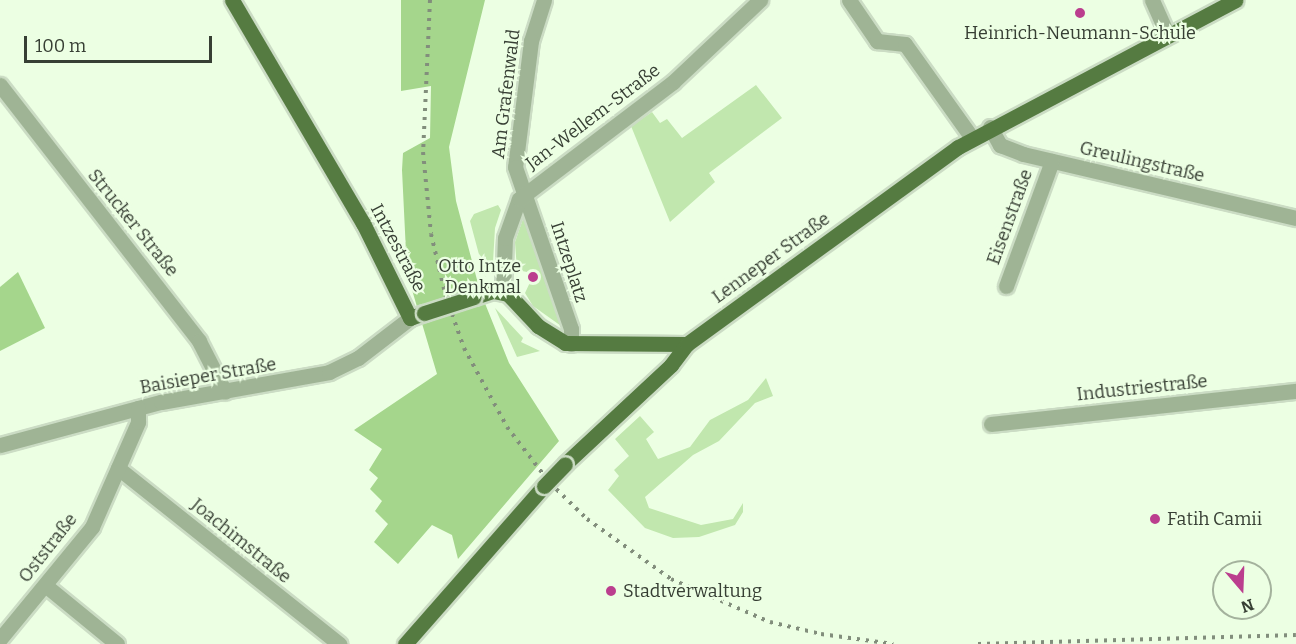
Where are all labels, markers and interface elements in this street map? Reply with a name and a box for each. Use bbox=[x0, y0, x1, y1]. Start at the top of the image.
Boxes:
marker: Heinrich-Neumann-Schule bbox=[1073, 6, 1087, 20]
place label: Heinrich-Neumann-Schule bbox=[964, 22, 1196, 44]
scale bar bbox=[27, 24, 214, 62]
street label: Am Grafenwald bbox=[487, 28, 525, 160]
text: 100 m bbox=[35, 35, 86, 57]
street label: Jan-Wellem-Straße bbox=[522, 60, 664, 174]
street label: Greulingstraße bbox=[1078, 137, 1206, 187]
street label: Strucker Straße bbox=[83, 165, 183, 281]
street label: Eisenstraße bbox=[983, 166, 1037, 268]
street label: Intzestraße bbox=[366, 200, 430, 296]
street label: Lenneper Straße bbox=[708, 208, 834, 308]
street label: Intzeplatz bbox=[546, 219, 592, 305]
place label: Otto Intze Denkmal bbox=[438, 256, 521, 298]
marker: Otto Intze Denkmal bbox=[526, 270, 540, 284]
street label: Baisieper Straße bbox=[138, 353, 278, 399]
street label: Industriestraße bbox=[1076, 370, 1208, 406]
street label: Joachimstraße bbox=[187, 494, 295, 588]
place label: Fatih Camii bbox=[1167, 508, 1262, 530]
street label: Oststraße bbox=[14, 509, 82, 587]
marker: Fatih Camii bbox=[1148, 512, 1162, 526]
north arrow bbox=[1212, 560, 1272, 620]
place label: Stadtverwaltung bbox=[623, 580, 762, 602]
marker: Stadtverwaltung bbox=[604, 584, 618, 598]
text: N bbox=[1238, 595, 1256, 617]

